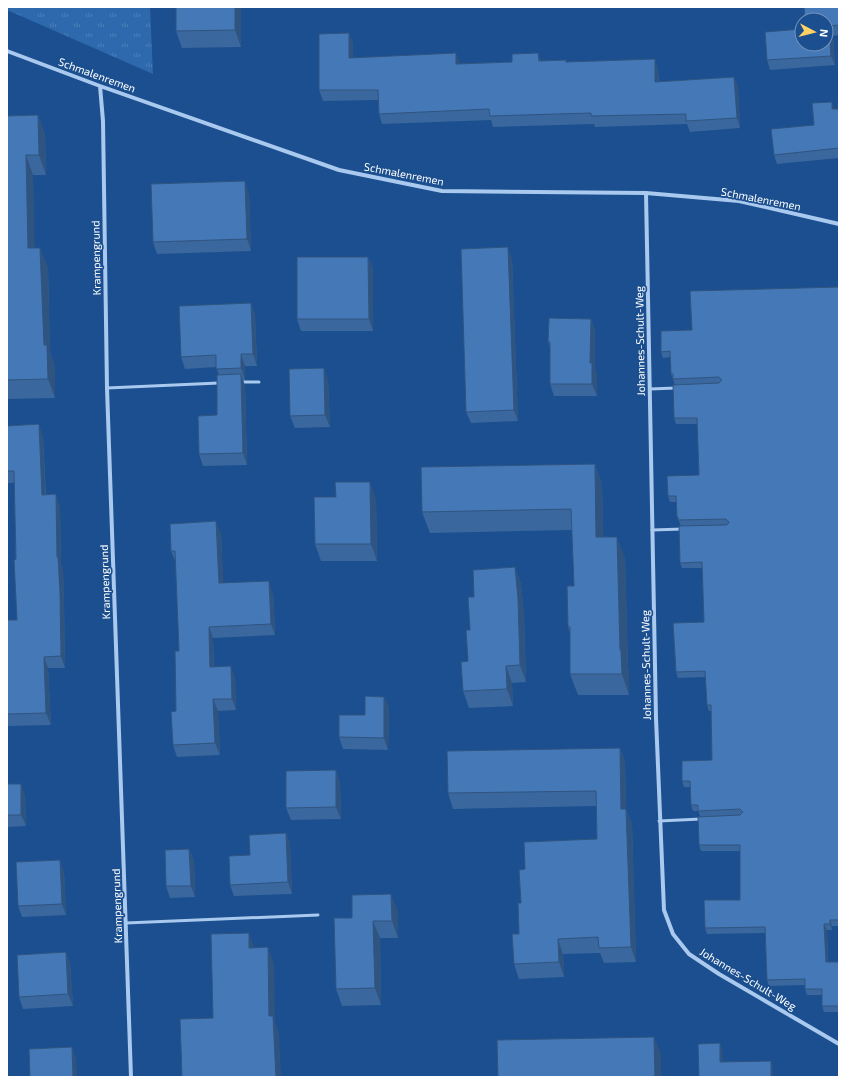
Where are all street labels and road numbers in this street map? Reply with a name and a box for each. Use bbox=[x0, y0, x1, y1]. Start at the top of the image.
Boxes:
street label: Schmalenremen bbox=[57, 55, 138, 95]
street label: Schmalenremen bbox=[363, 159, 445, 188]
street label: Schmalenremen bbox=[720, 184, 802, 213]
street label: Krampengrund bbox=[88, 221, 103, 296]
street label: Johannes-Schult-Weg bbox=[632, 286, 647, 396]
street label: Krampengrund bbox=[97, 544, 112, 620]
street label: Johannes-Schult-Weg bbox=[638, 610, 653, 720]
street label: Krampengrund bbox=[109, 868, 124, 944]
street label: Johannes-Schult-Weg bbox=[698, 945, 799, 1013]

